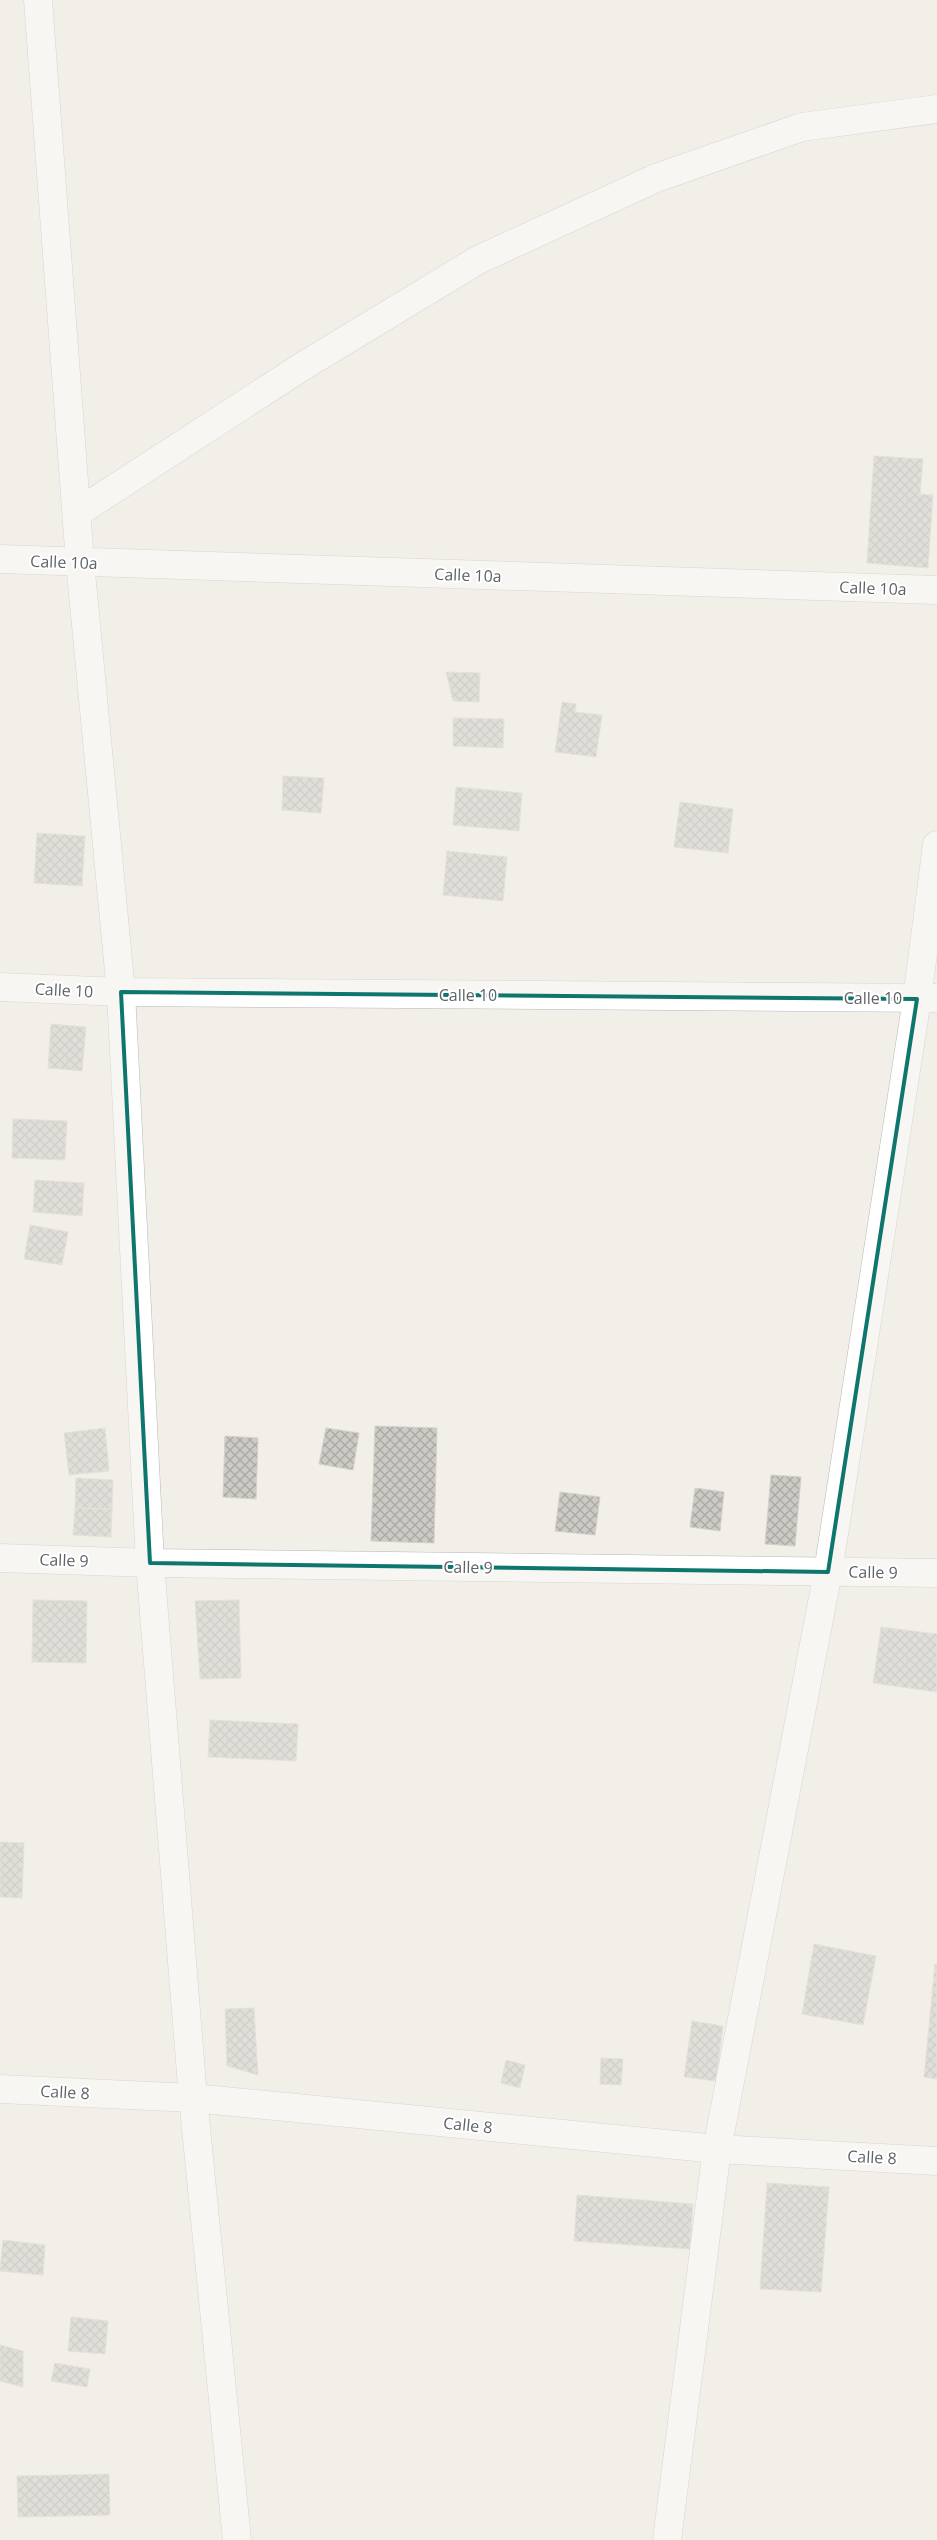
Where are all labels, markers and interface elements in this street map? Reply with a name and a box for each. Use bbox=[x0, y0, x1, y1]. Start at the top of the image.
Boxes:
street label: Calle 10a bbox=[30, 550, 98, 574]
street label: Calle 10a bbox=[434, 563, 502, 587]
street label: Calle 10a bbox=[839, 576, 907, 600]
street label: Calle 10 bbox=[34, 977, 94, 1003]
street label: Calle 10 bbox=[439, 984, 497, 1006]
street label: Calle 10 bbox=[844, 987, 902, 1009]
street label: Calle 9 bbox=[39, 1548, 89, 1572]
street label: Calle 9 bbox=[443, 1556, 493, 1578]
street label: Calle 9 bbox=[848, 1561, 898, 1583]
street label: Calle 8 bbox=[40, 2080, 90, 2104]
street label: Calle 8 bbox=[442, 2111, 494, 2139]
street label: Calle 8 bbox=[847, 2145, 897, 2169]

